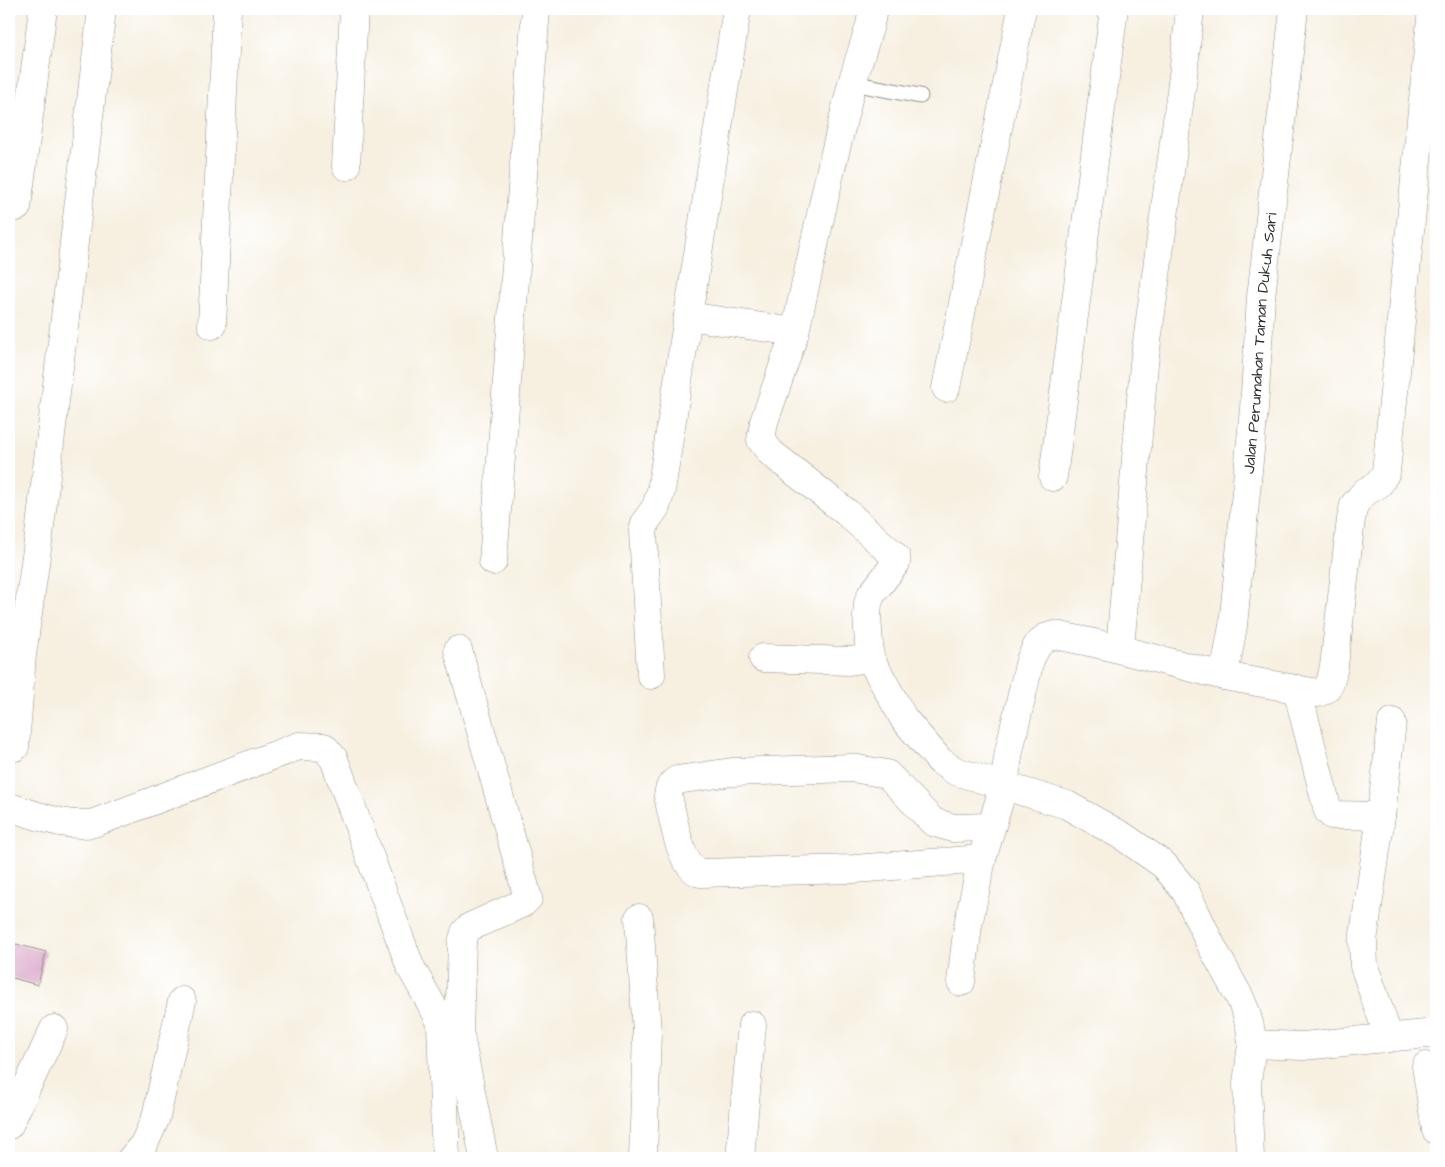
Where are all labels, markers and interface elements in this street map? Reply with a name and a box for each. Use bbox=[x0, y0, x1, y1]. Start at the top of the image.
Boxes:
street label: Jalan Perumahan Taman Dukuh Sari bbox=[1238, 211, 1283, 475]

